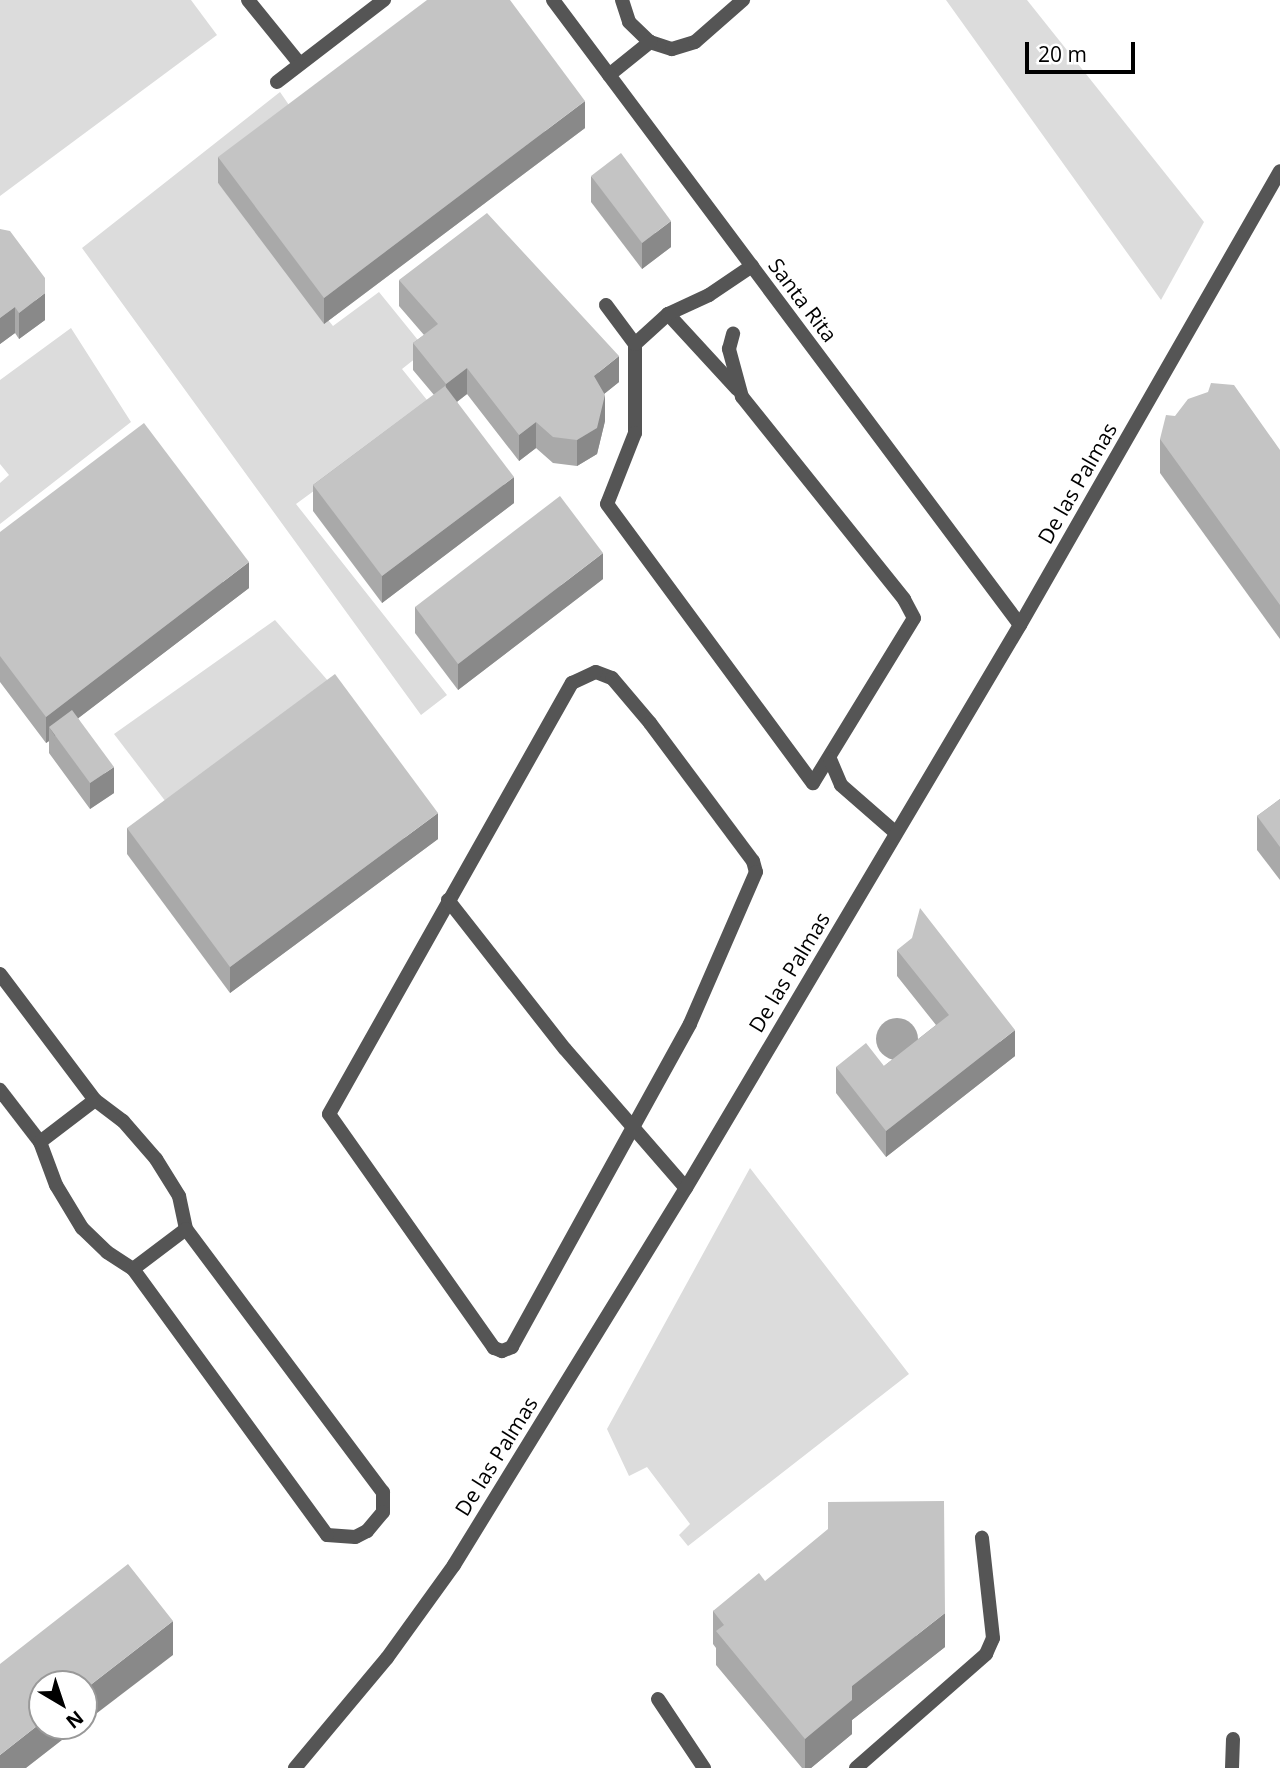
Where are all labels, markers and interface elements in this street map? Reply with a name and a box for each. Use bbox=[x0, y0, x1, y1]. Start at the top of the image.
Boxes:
scale bar bbox=[1028, 28, 1138, 72]
text: 20 m bbox=[1038, 40, 1087, 68]
street label: Santa Rita bbox=[763, 253, 843, 347]
street label: De las Palmas bbox=[1032, 418, 1122, 548]
street label: De las Palmas bbox=[743, 907, 835, 1037]
street label: De las Palmas bbox=[449, 1392, 543, 1520]
north arrow bbox=[28, 1670, 98, 1740]
text: N bbox=[61, 1705, 89, 1735]

